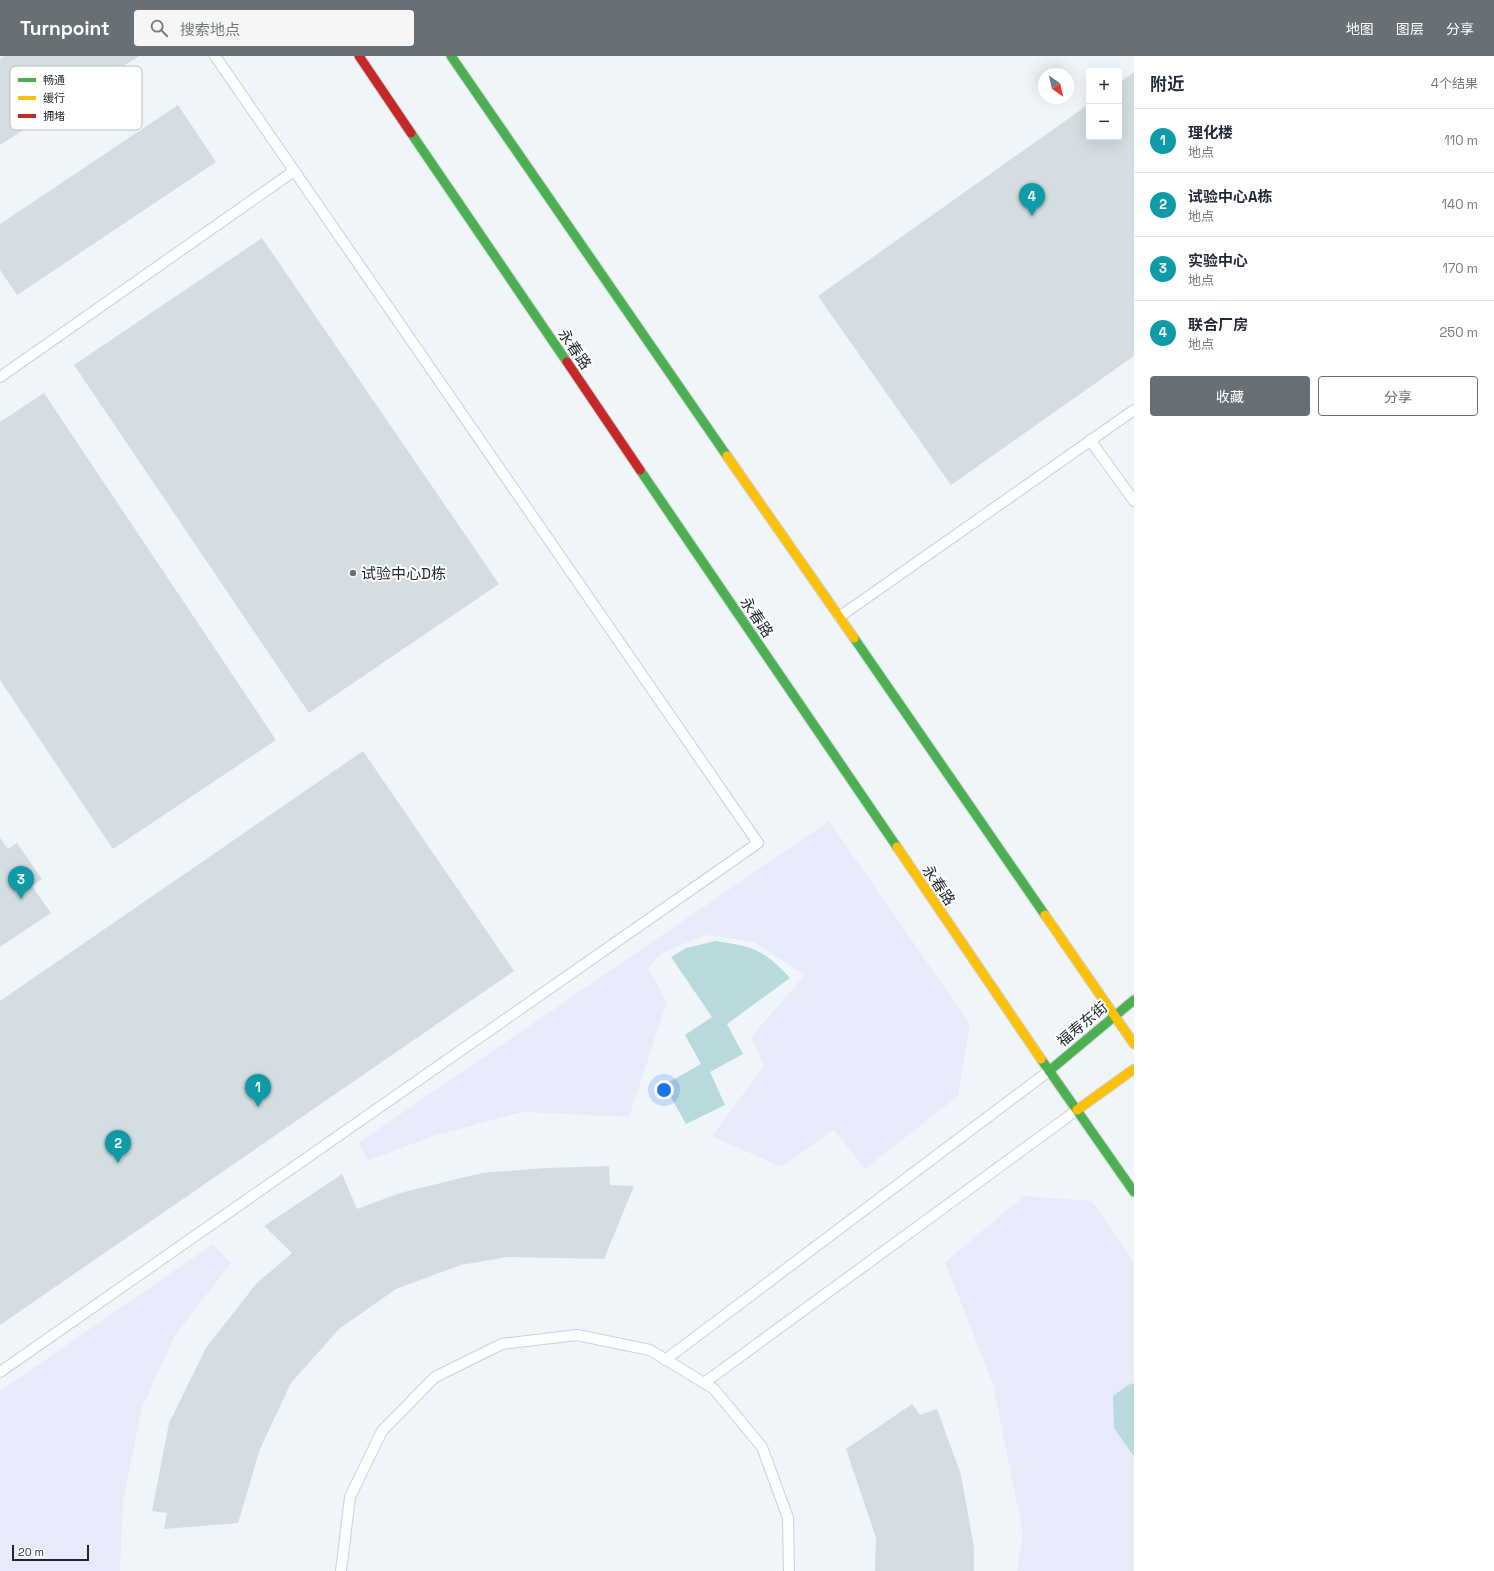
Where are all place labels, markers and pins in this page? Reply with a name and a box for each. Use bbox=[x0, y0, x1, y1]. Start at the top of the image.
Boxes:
pin: 4 bbox=[1019, 183, 1045, 216]
place label: 试验中心D栋 bbox=[361, 564, 446, 583]
marker: 试验中心D栋 bbox=[348, 568, 358, 578]
pin: 3 bbox=[8, 866, 34, 899]
pin: 1 bbox=[245, 1074, 271, 1107]
pin: 2 bbox=[105, 1130, 131, 1163]

